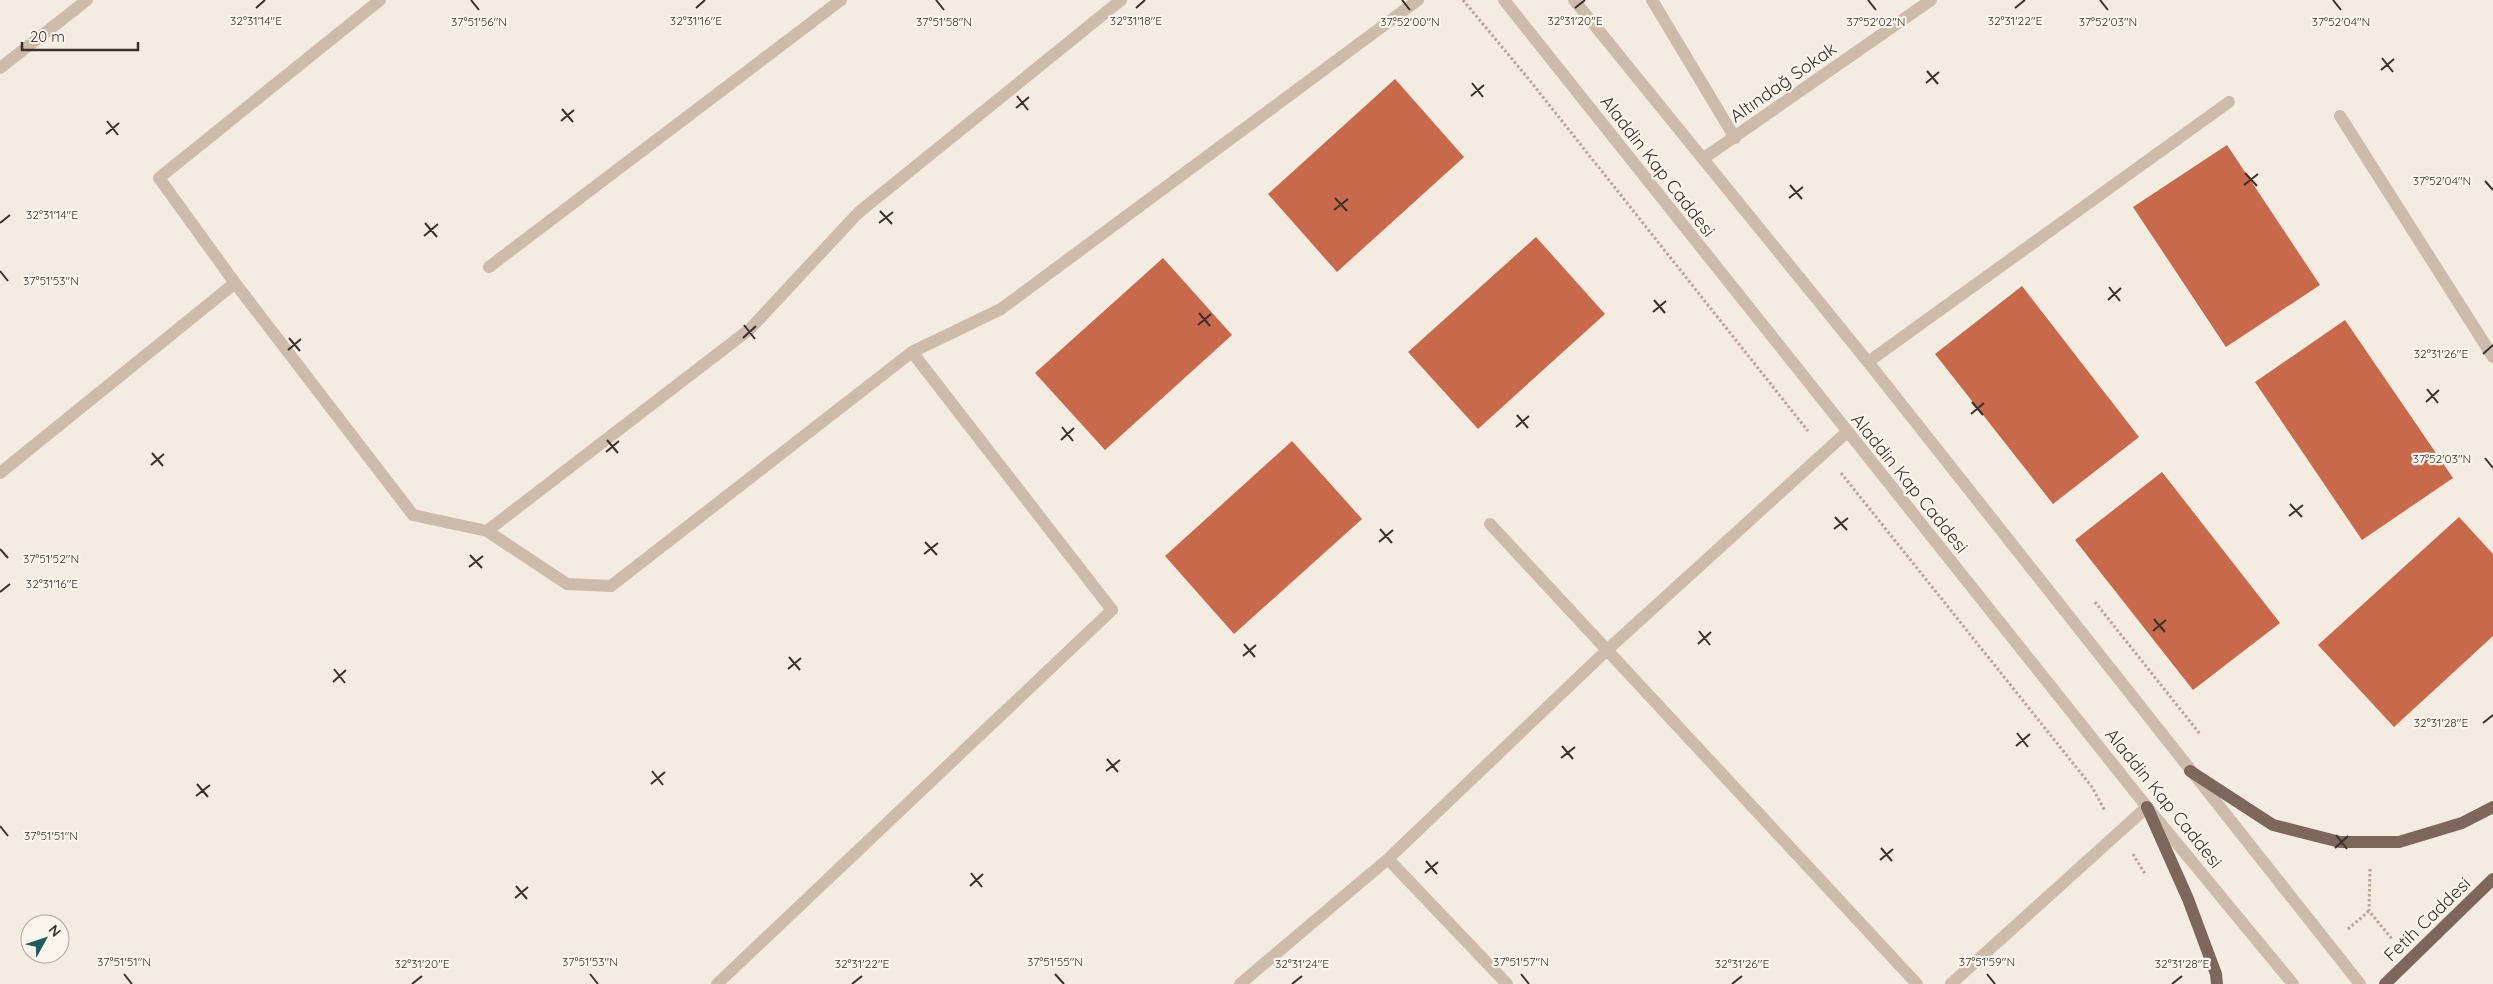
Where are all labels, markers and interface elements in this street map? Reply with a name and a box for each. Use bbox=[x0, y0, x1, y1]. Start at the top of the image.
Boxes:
text: 32°31'14"E bbox=[230, 13, 282, 28]
text: 32°31'16"E bbox=[670, 13, 722, 28]
text: 32°31'18"E bbox=[1110, 13, 1162, 28]
text: 32°31'20"E bbox=[1547, 13, 1603, 28]
text: 32°31'22"E bbox=[1988, 13, 2043, 28]
text: 37°51'56"N bbox=[451, 14, 507, 29]
text: 37°51'58"N bbox=[916, 14, 972, 29]
text: 37°52'00"N bbox=[1380, 14, 1440, 29]
text: 37°52'02"N bbox=[1846, 14, 1906, 29]
text: 37°52'03"N bbox=[2079, 14, 2137, 29]
text: 37°52'04"N bbox=[2312, 14, 2370, 29]
scale bar bbox=[22, 20, 139, 52]
text: 20 m bbox=[30, 27, 65, 46]
street label: Altındağ Sokak bbox=[1725, 37, 1841, 127]
street label: Aladdin Kap Caddesi bbox=[1596, 91, 1720, 241]
text: 37°52'04"N bbox=[2413, 173, 2471, 188]
text: 32°31'14"E bbox=[26, 207, 78, 222]
text: 37°51'53"N bbox=[23, 273, 79, 288]
text: 32°31'26"E bbox=[2414, 346, 2468, 361]
street label: Aladdin Kap Caddesi bbox=[1846, 408, 1974, 558]
text: 37°52'03"N bbox=[2413, 451, 2471, 466]
text: 37°51'52"N bbox=[23, 551, 79, 566]
text: 32°31'16"E bbox=[26, 576, 78, 591]
text: 32°31'28"E bbox=[2414, 715, 2468, 730]
street label: Aladdin Kap Caddesi bbox=[2100, 723, 2228, 873]
text: 37°51'51"N bbox=[24, 828, 78, 843]
street label: Fetih Caddesi bbox=[2379, 872, 2475, 966]
north arrow bbox=[20, 914, 70, 964]
text: N bbox=[45, 921, 65, 940]
text: 37°51'51"N bbox=[97, 954, 151, 969]
text: 37°51'53"N bbox=[562, 954, 618, 969]
text: 37°51'55"N bbox=[1027, 954, 1083, 969]
text: 37°51'57"N bbox=[1493, 954, 1549, 969]
text: 37°51'59"N bbox=[1959, 954, 2015, 969]
text: 32°31'20"E bbox=[394, 956, 450, 971]
text: 32°31'22"E bbox=[835, 956, 890, 971]
text: 32°31'24"E bbox=[1275, 956, 1329, 971]
text: 32°31'26"E bbox=[1715, 956, 1769, 971]
text: 32°31'28"E bbox=[2155, 956, 2209, 971]

